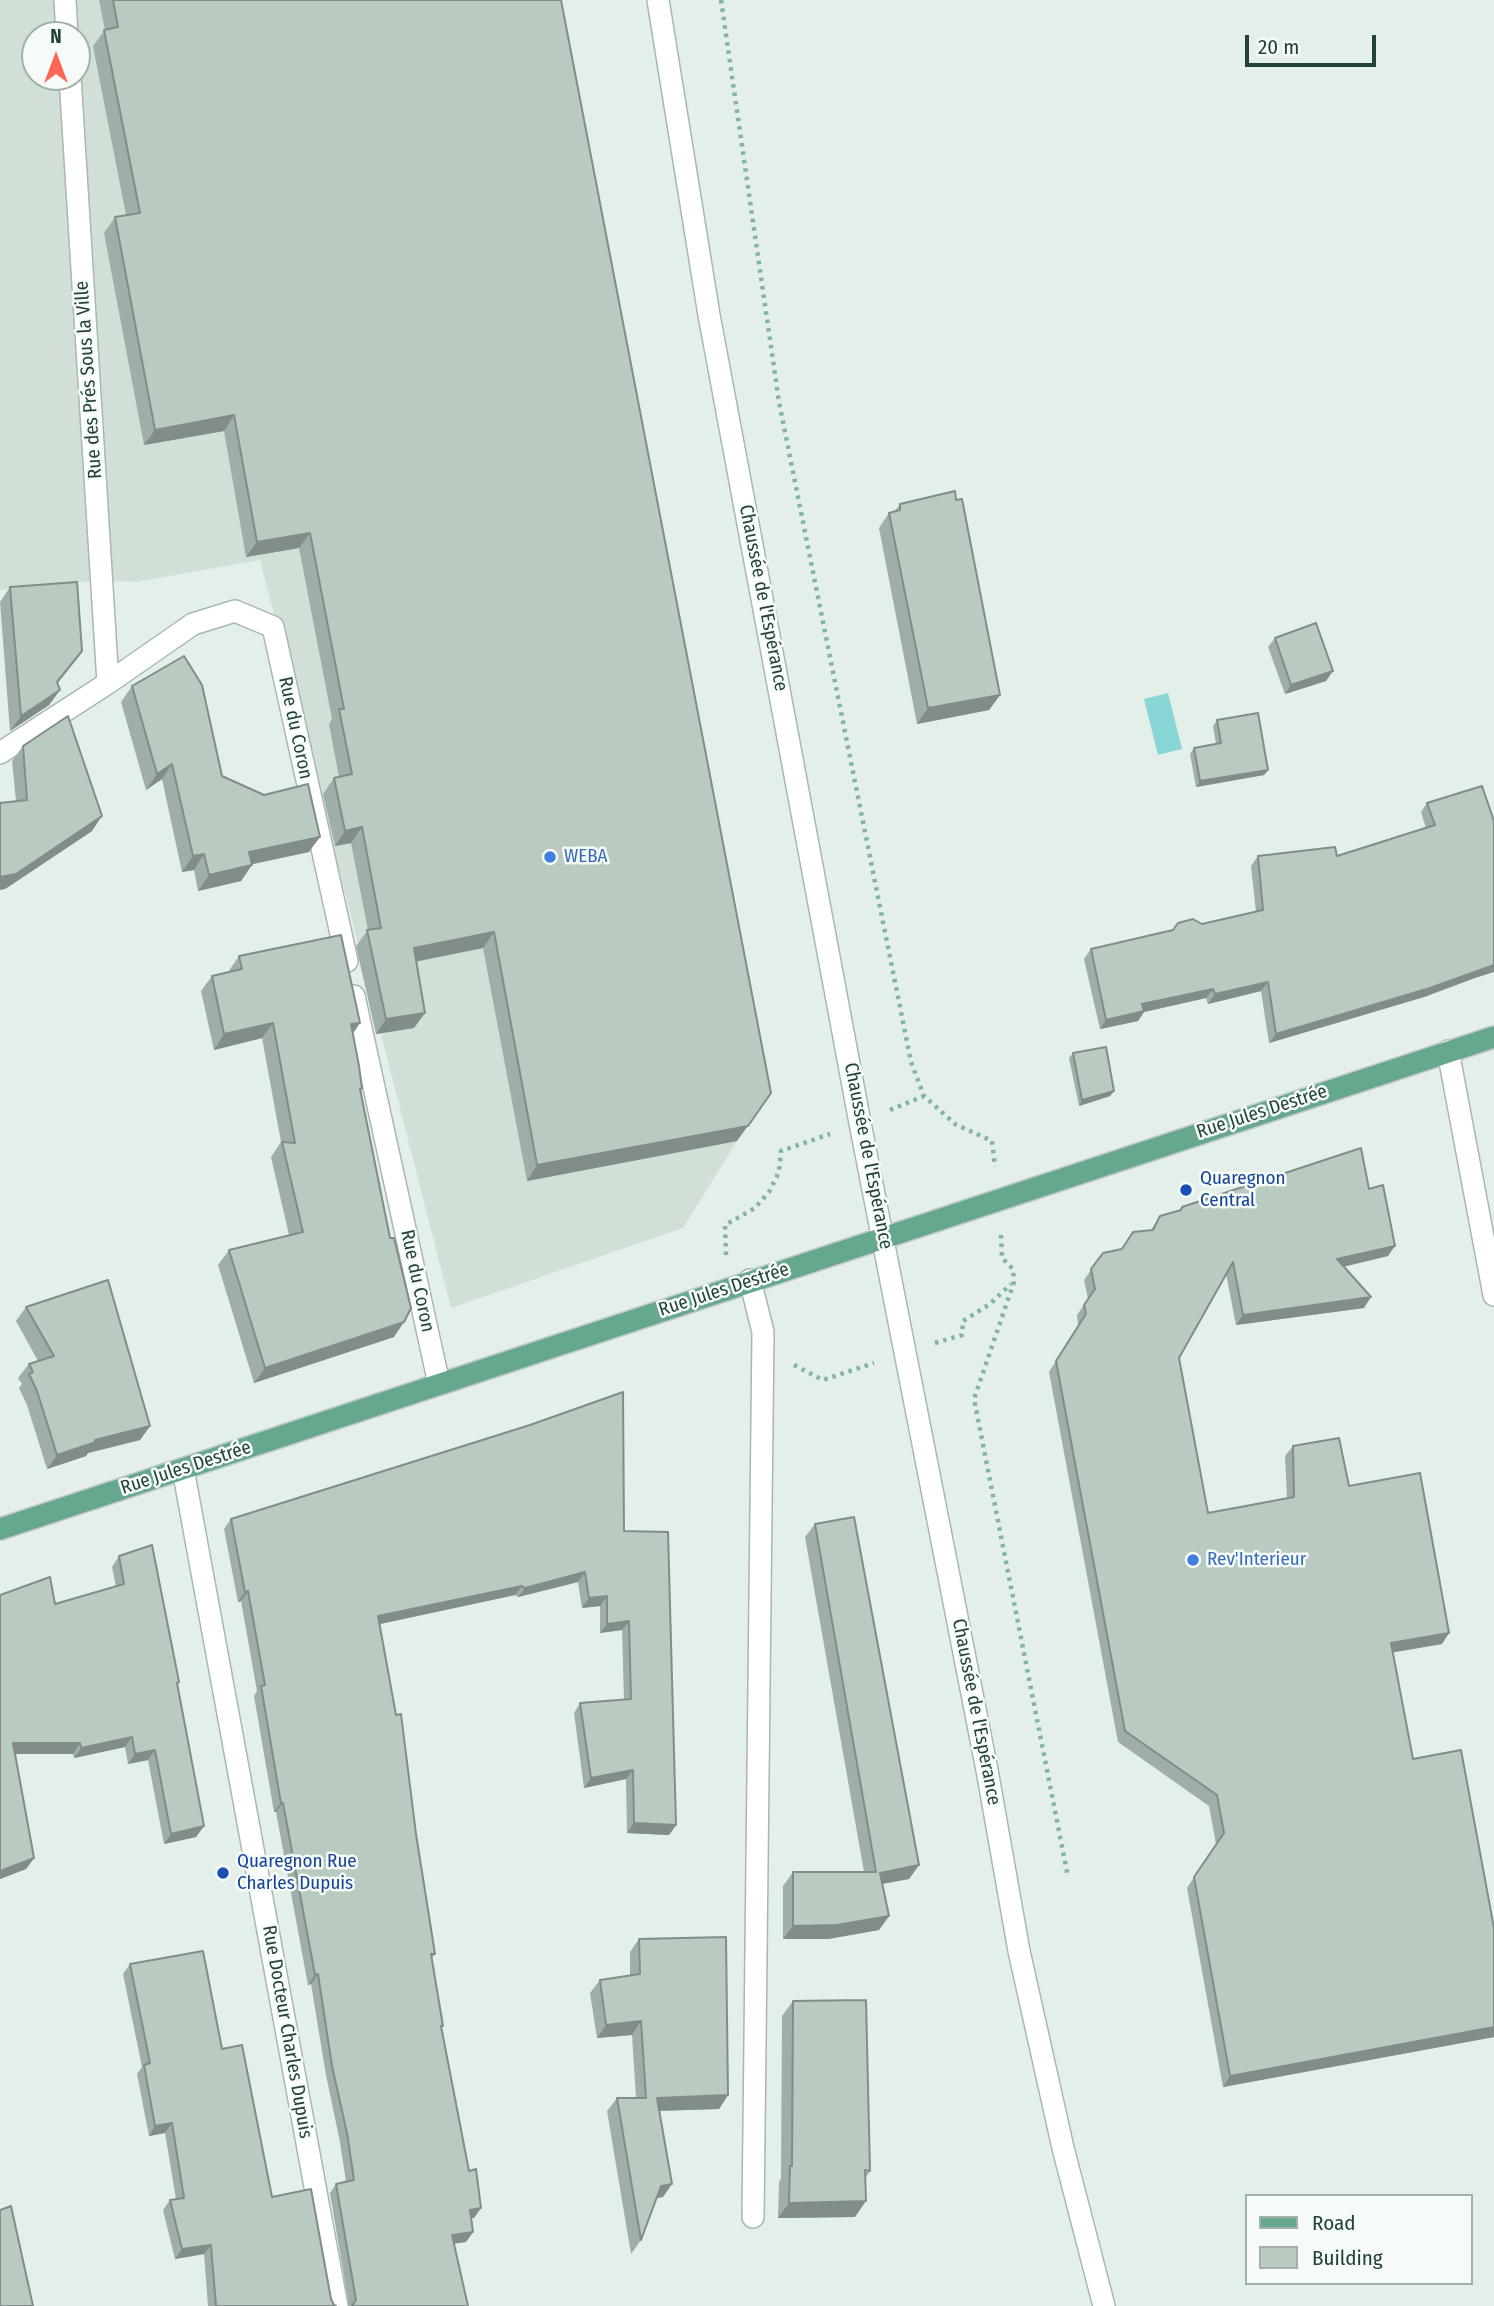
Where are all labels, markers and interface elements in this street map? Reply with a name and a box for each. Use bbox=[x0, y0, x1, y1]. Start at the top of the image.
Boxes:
north arrow bbox=[21, 21, 91, 91]
scale bar bbox=[1249, 21, 1380, 65]
text: N bbox=[50, 25, 62, 48]
text: 20 m bbox=[1258, 34, 1299, 60]
street label: Rue des Prés Sous la Ville bbox=[71, 280, 107, 480]
street label: Chaussée de l'Espérance bbox=[734, 503, 792, 693]
street label: Rue du Coron bbox=[273, 675, 317, 781]
place label: WEBA bbox=[564, 846, 607, 868]
marker: WEBA bbox=[542, 849, 558, 865]
street label: Chaussée de l'Espérance bbox=[839, 1061, 897, 1251]
street label: Rue Jules Destrée bbox=[1194, 1080, 1330, 1144]
place label: Quaregnon Central bbox=[1200, 1168, 1286, 1212]
marker: Quaregnon Central bbox=[1178, 1182, 1194, 1198]
street label: Rue du Coron bbox=[395, 1228, 439, 1334]
street label: Rue Jules Destrée bbox=[656, 1258, 792, 1322]
street label: Rue Jules Destrée bbox=[118, 1436, 254, 1500]
place label: Rev'Interieur bbox=[1207, 1549, 1306, 1571]
marker: Rev'Interieur bbox=[1185, 1552, 1201, 1568]
street label: Chaussée de l'Espérance bbox=[947, 1617, 1005, 1807]
place label: Quaregnon Rue Charles Dupuis bbox=[237, 1851, 357, 1895]
marker: Quaregnon Rue Charles Dupuis bbox=[215, 1865, 231, 1881]
street label: Rue Docteur Charles Dupuis bbox=[257, 1924, 317, 2140]
legend bbox=[1246, 2194, 1473, 2285]
text: Road bbox=[1312, 2210, 1356, 2236]
text: Building bbox=[1312, 2245, 1383, 2271]

